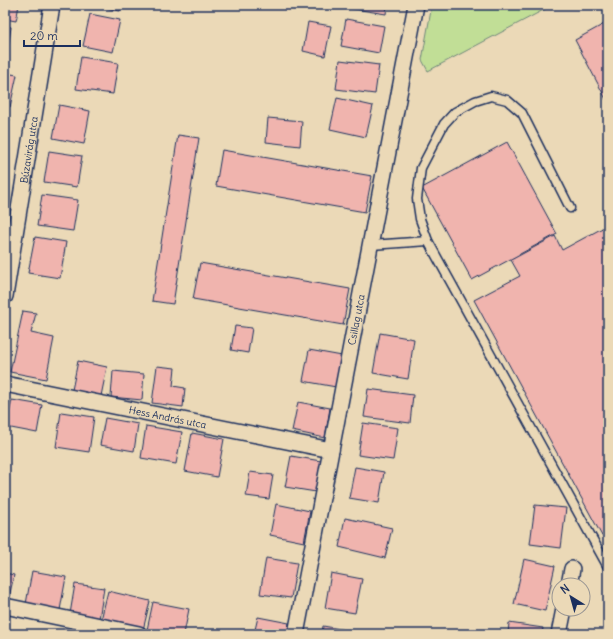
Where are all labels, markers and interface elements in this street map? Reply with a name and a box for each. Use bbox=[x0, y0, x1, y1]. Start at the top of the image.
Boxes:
scale bar bbox=[24, 22, 80, 48]
text: 20 m bbox=[30, 28, 58, 43]
street label: Búzavirág utca bbox=[17, 115, 41, 184]
street label: Csillag utca bbox=[345, 293, 368, 346]
street label: Hess András utca bbox=[128, 403, 208, 432]
north arrow bbox=[551, 577, 591, 617]
text: N bbox=[558, 581, 572, 597]

